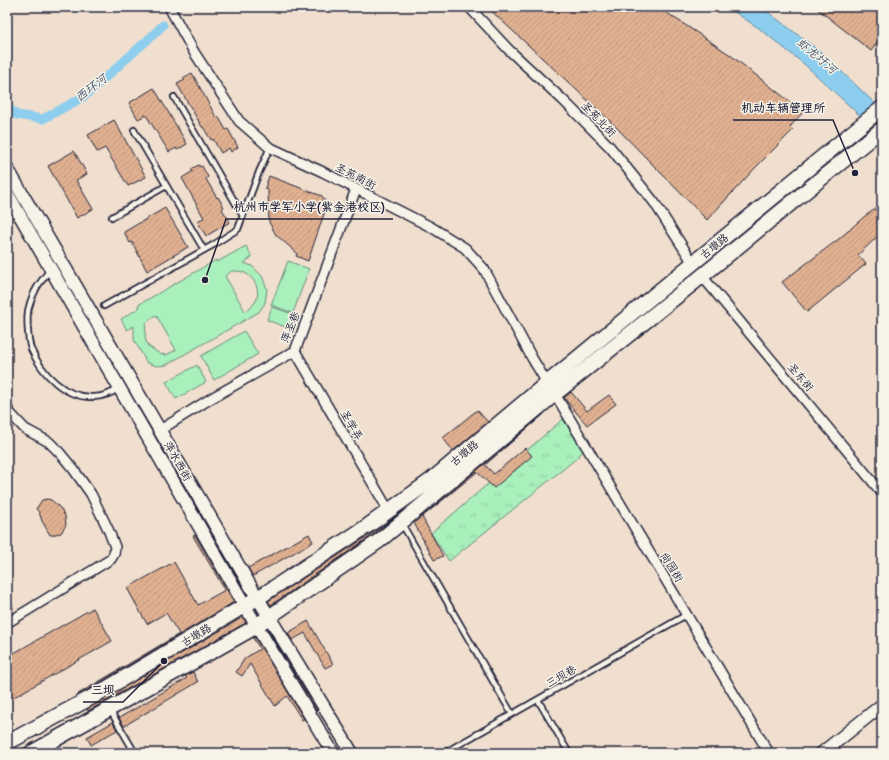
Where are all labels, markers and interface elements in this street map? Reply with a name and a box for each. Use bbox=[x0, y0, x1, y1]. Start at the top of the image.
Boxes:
water label: 虾龙圩河 bbox=[794, 34, 842, 78]
water label: 西环河 bbox=[72, 69, 111, 105]
callout: 机动车辆管理所 bbox=[733, 96, 833, 120]
street label: 圣苑北街 bbox=[579, 98, 620, 140]
text: 机动车辆管理所 bbox=[741, 100, 826, 115]
street label: 圣苑南街 bbox=[333, 160, 380, 193]
callout: 杭州市学军小学(紫金港校区) bbox=[226, 195, 393, 219]
text: 杭州市学军小学(紫金港校区) bbox=[233, 199, 385, 215]
street label: 古墩路 bbox=[697, 230, 731, 262]
street label: 萍圣巷 bbox=[277, 309, 303, 345]
street label: 圣东街 bbox=[785, 360, 818, 395]
street label: 圣学弄 bbox=[338, 407, 366, 443]
street label: 古墩路 bbox=[447, 437, 481, 469]
street label: 萍水西街 bbox=[161, 438, 196, 484]
street label: 尚园街 bbox=[658, 549, 687, 586]
street label: 古墩路 bbox=[178, 621, 214, 649]
street label: 三坝巷 bbox=[543, 662, 579, 690]
callout: 三坝 bbox=[83, 678, 123, 702]
text: 三坝 bbox=[91, 682, 115, 697]

